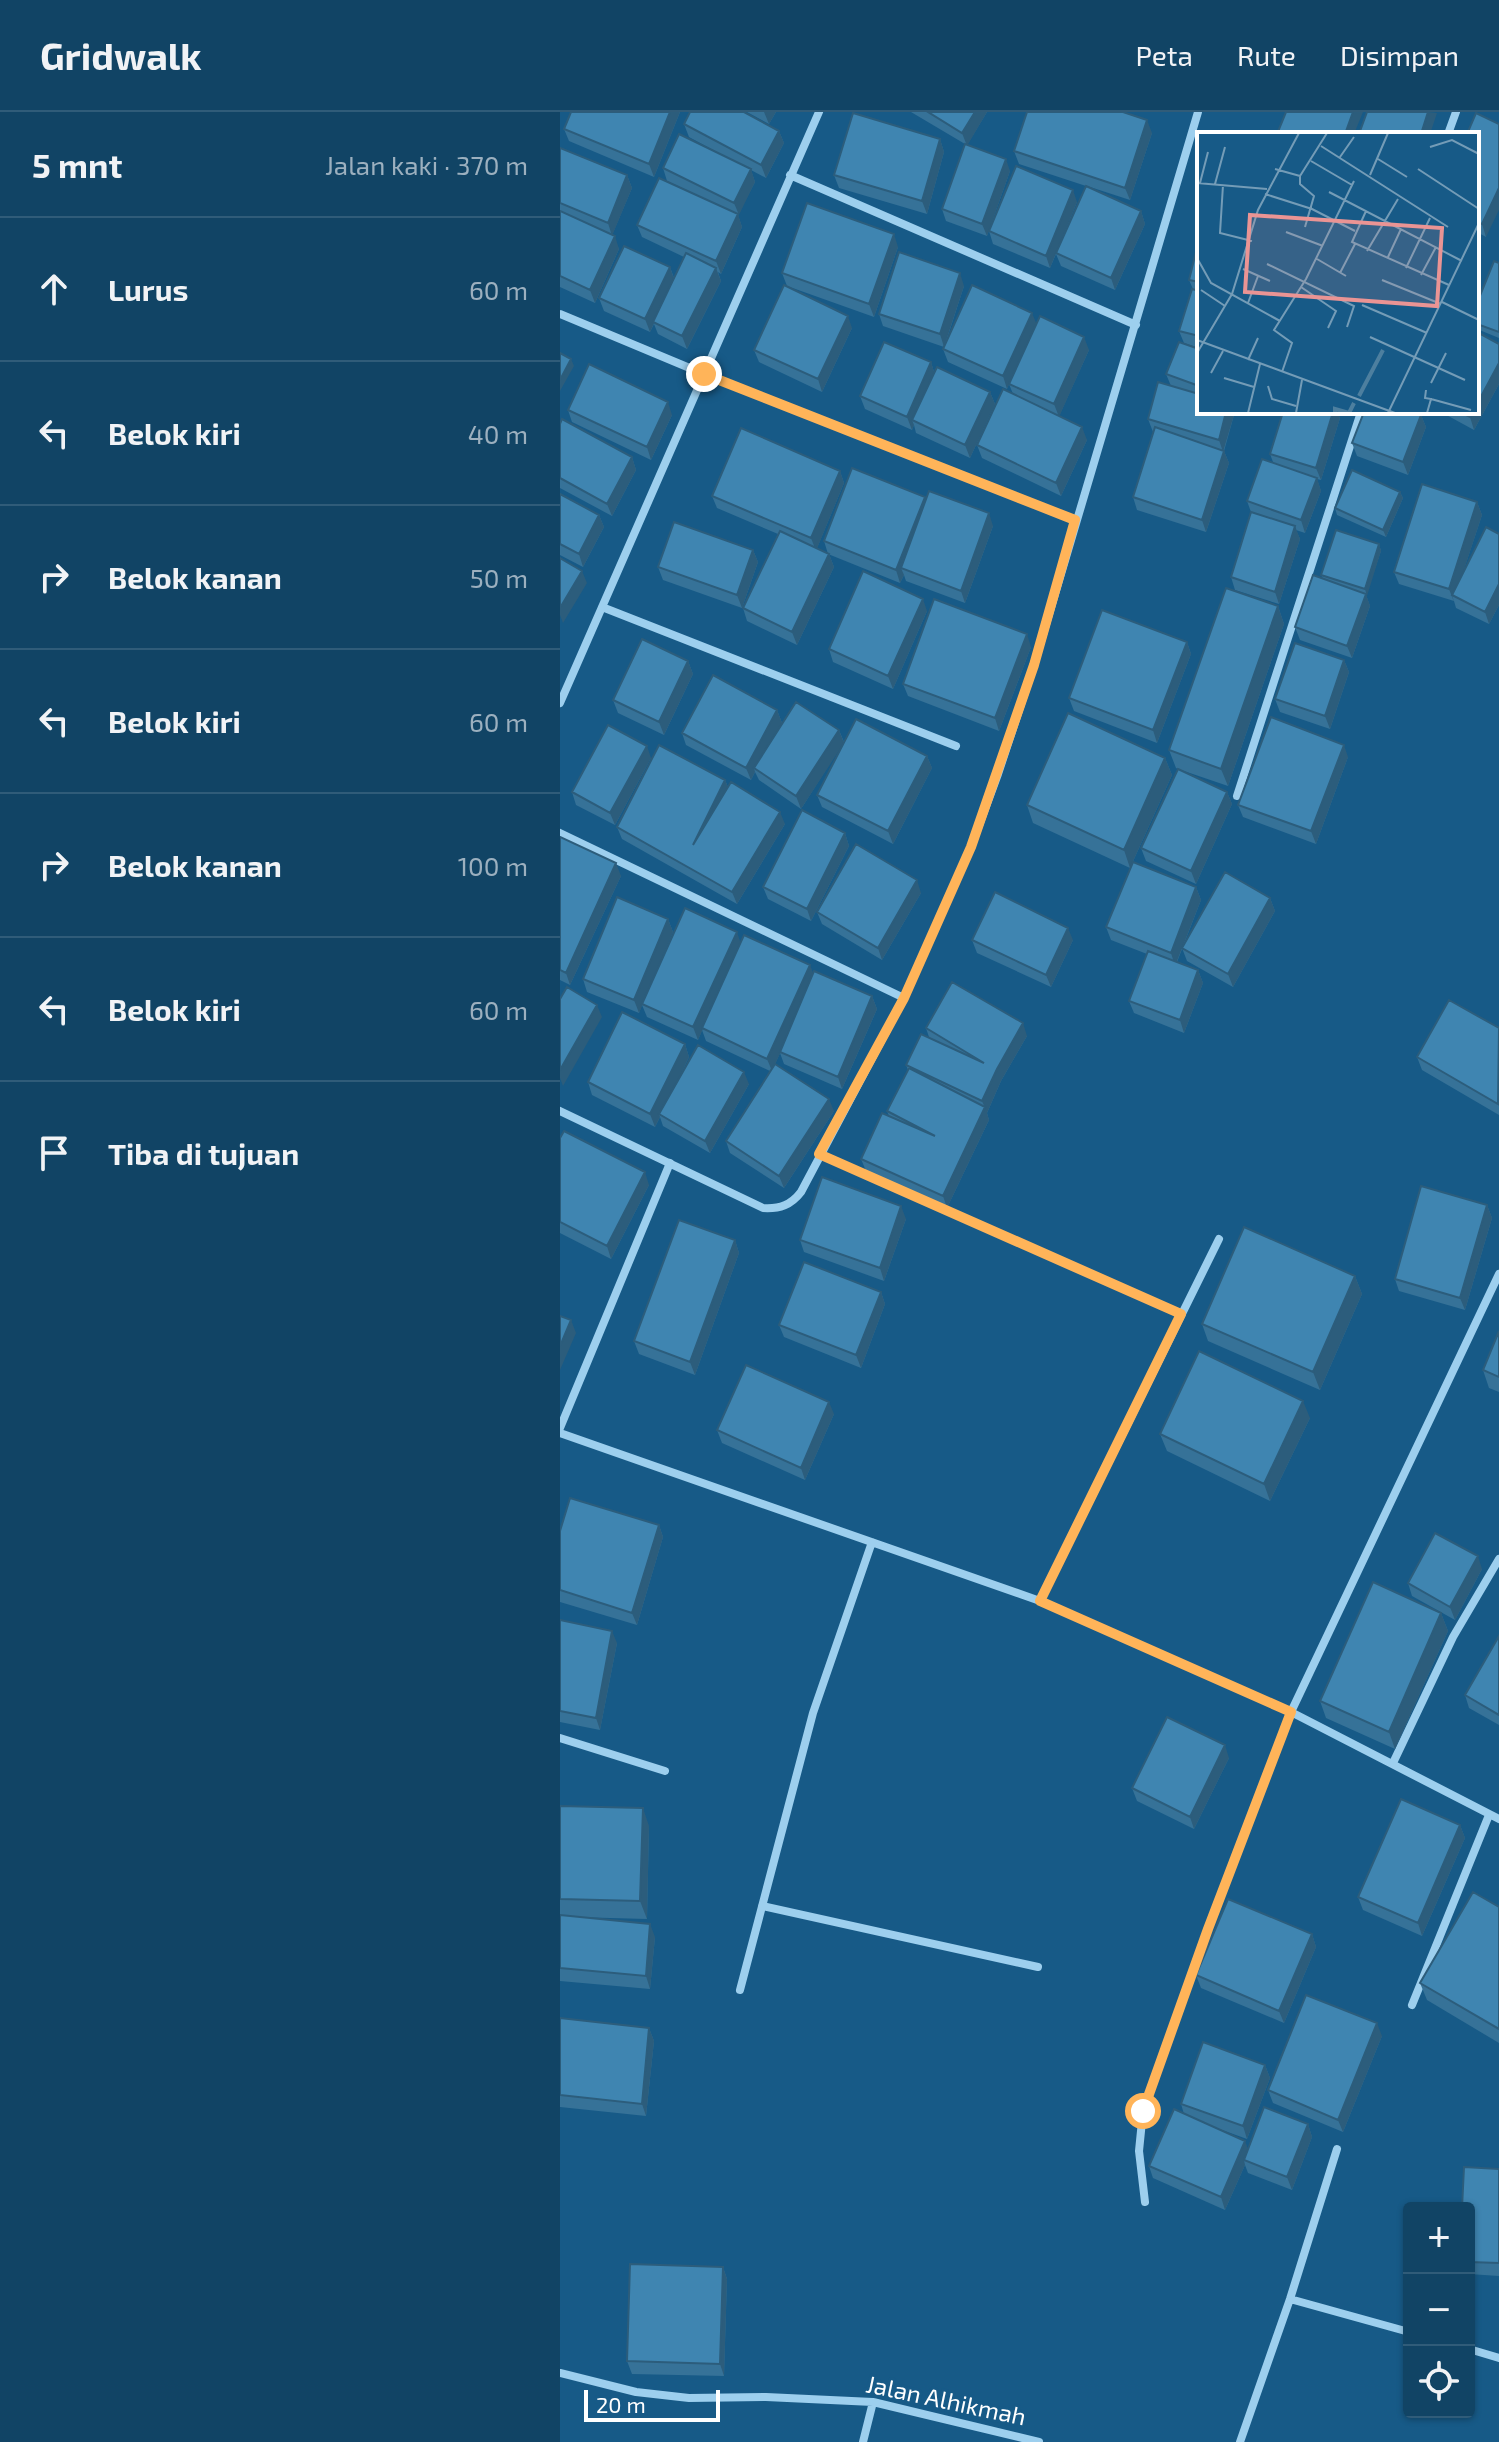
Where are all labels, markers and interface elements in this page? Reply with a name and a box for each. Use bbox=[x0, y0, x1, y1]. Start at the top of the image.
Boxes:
text: Gridwalk bbox=[40, 32, 202, 78]
text: Peta bbox=[1135, 38, 1193, 72]
text: Rute bbox=[1237, 38, 1296, 72]
text: Disimpan bbox=[1340, 38, 1459, 72]
inset map bbox=[1197, 132, 1479, 414]
text: 5 mnt bbox=[32, 144, 122, 185]
text: Jalan kaki · 370 m bbox=[325, 149, 528, 180]
icon: ahead bbox=[32, 267, 76, 311]
text: Lurus bbox=[108, 271, 188, 307]
text: 60 m bbox=[469, 274, 528, 305]
route end bbox=[686, 356, 722, 392]
icon: left bbox=[32, 411, 76, 455]
text: Belok kiri bbox=[108, 415, 241, 451]
text: 40 m bbox=[468, 418, 528, 449]
icon: right bbox=[32, 555, 76, 599]
text: Belok kanan bbox=[108, 559, 282, 595]
text: 50 m bbox=[470, 562, 528, 593]
icon: left bbox=[32, 699, 76, 743]
text: Belok kiri bbox=[108, 703, 241, 739]
text: 60 m bbox=[469, 706, 528, 737]
icon: right bbox=[32, 843, 76, 887]
text: Belok kanan bbox=[108, 847, 282, 883]
text: 100 m bbox=[458, 850, 528, 881]
icon: left bbox=[32, 987, 76, 1031]
text: Belok kiri bbox=[108, 991, 241, 1027]
text: 60 m bbox=[469, 994, 528, 1025]
icon: arrive bbox=[32, 1131, 76, 1175]
text: Tiba di tujuan bbox=[108, 1135, 299, 1171]
route start bbox=[1125, 2093, 1161, 2129]
map controls bbox=[1403, 2202, 1475, 2418]
button: + bbox=[1403, 2202, 1475, 2274]
button: − bbox=[1403, 2274, 1475, 2346]
button: locate bbox=[1403, 2346, 1475, 2418]
street label: Jalan Alhikmah bbox=[864, 2368, 1029, 2431]
scale bar bbox=[584, 2386, 720, 2422]
text: 20 m bbox=[596, 2391, 646, 2417]

